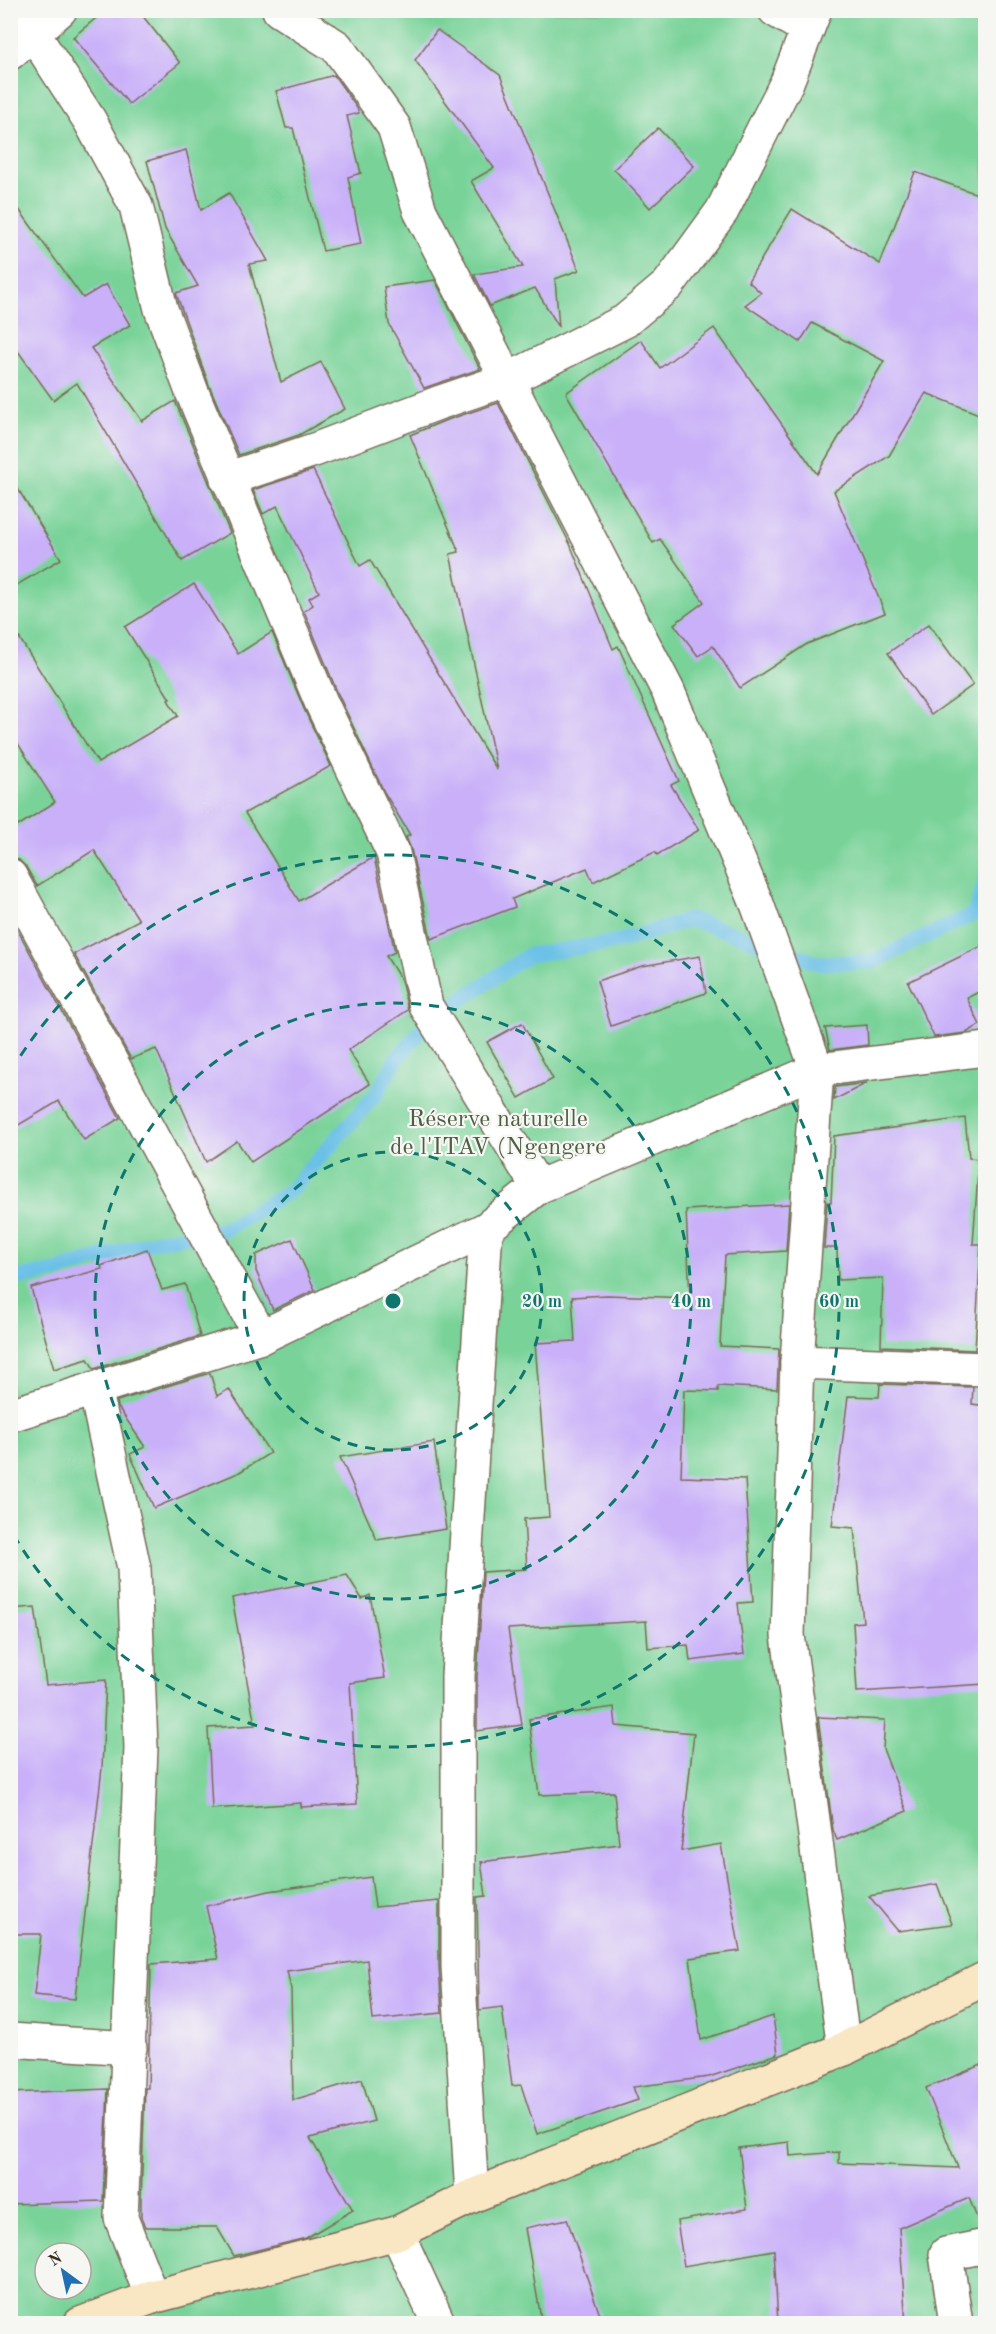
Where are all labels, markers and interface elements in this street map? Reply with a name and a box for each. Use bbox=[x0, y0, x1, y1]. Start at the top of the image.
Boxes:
park label: Réserve naturelle de l'ITAV (Ngengere bbox=[390, 1108, 606, 1160]
centre of rings bbox=[383, 1291, 403, 1311]
text: 20 m bbox=[522, 1293, 562, 1311]
text: 40 m bbox=[671, 1293, 711, 1311]
text: 60 m bbox=[819, 1293, 859, 1311]
north arrow bbox=[33, 2241, 93, 2301]
text: N bbox=[46, 2250, 66, 2270]

